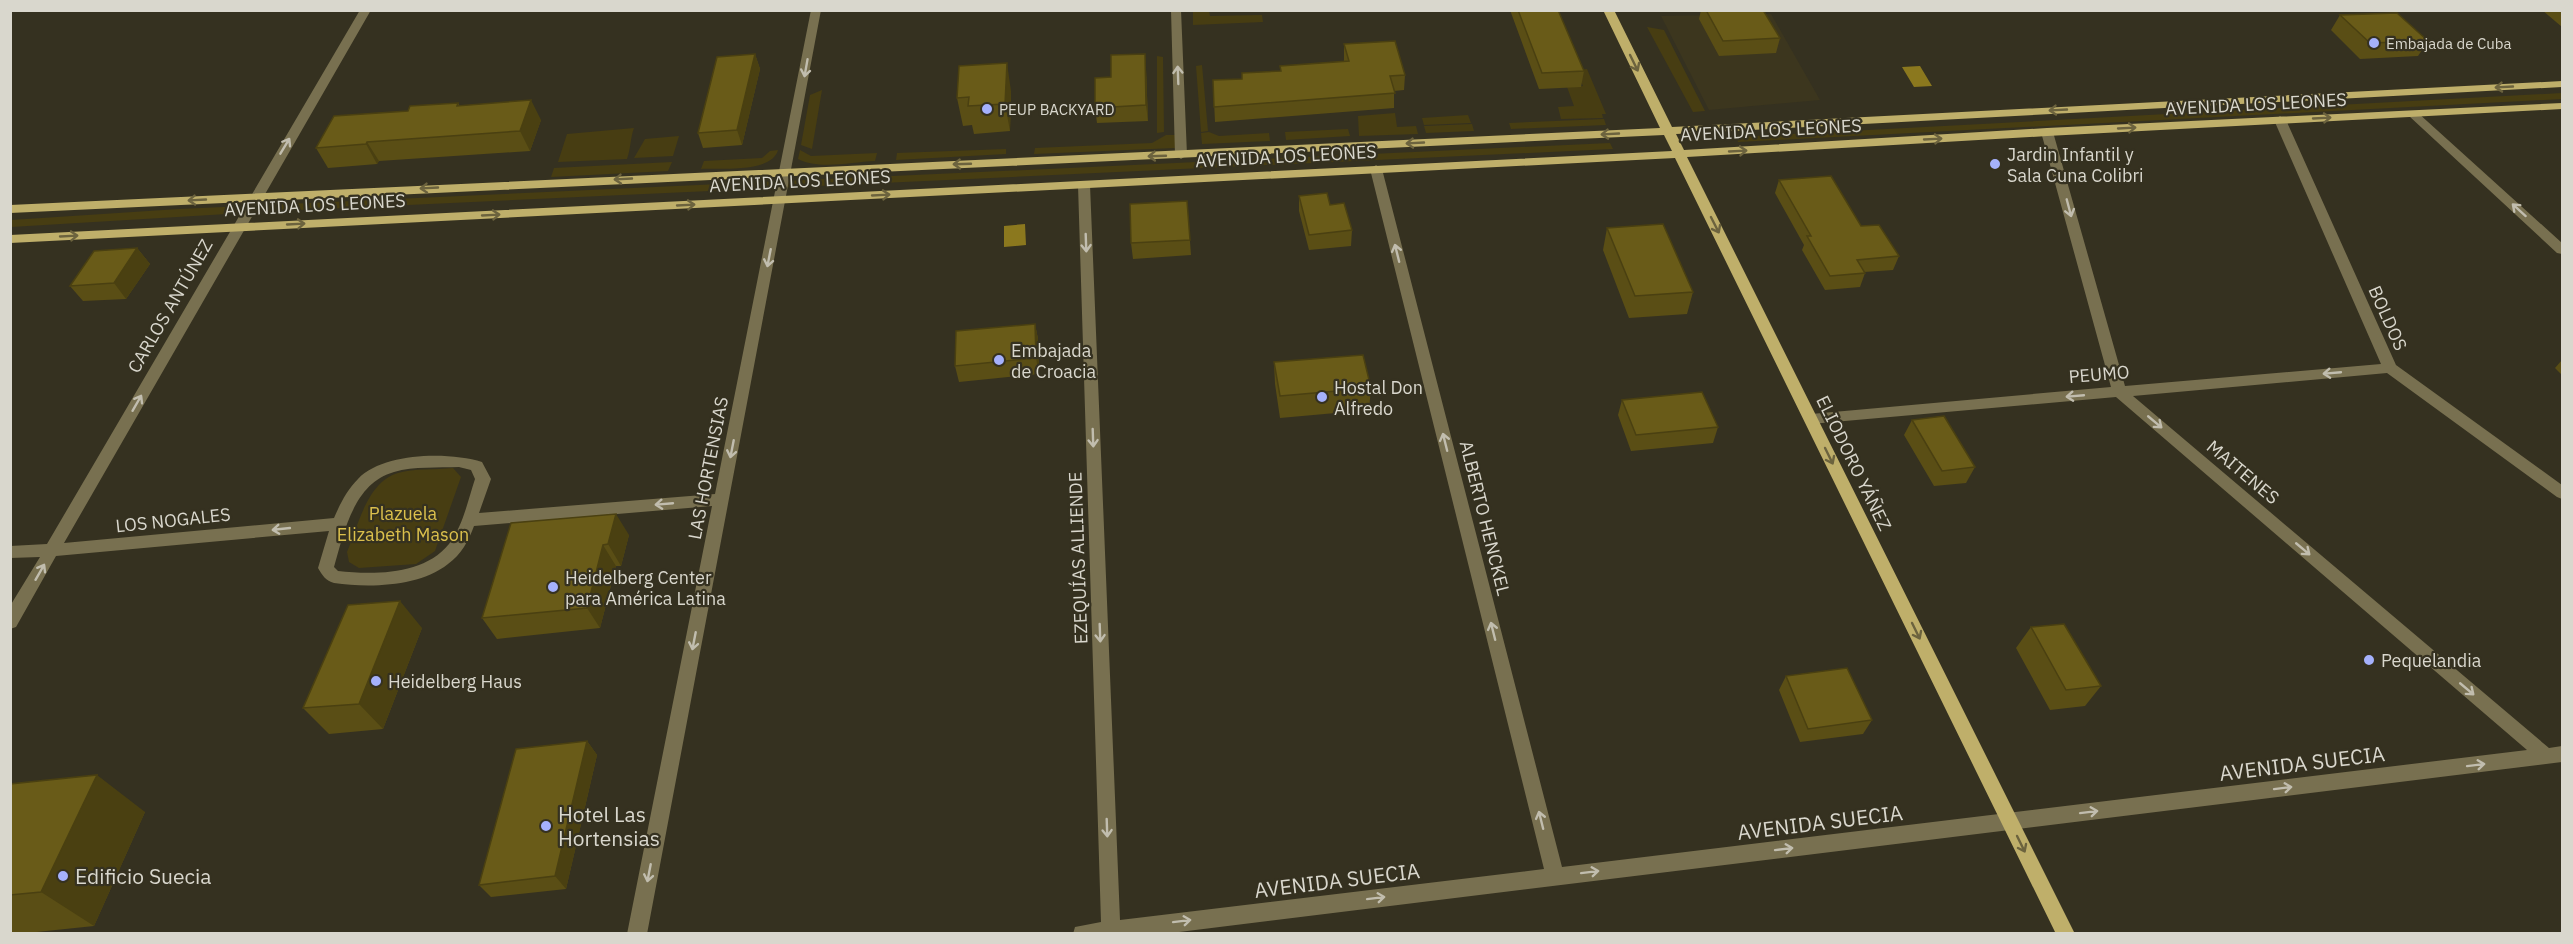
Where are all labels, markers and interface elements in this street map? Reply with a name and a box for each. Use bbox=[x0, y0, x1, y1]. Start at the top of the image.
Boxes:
place label: Embajada de Cuba bbox=[2386, 34, 2512, 53]
marker: Embajada de Cuba bbox=[2367, 36, 2381, 50]
one-way arrow bbox=[1628, 54, 1640, 71]
one-way arrow bbox=[800, 58, 811, 77]
one-way arrow bbox=[1173, 66, 1184, 86]
one-way arrow bbox=[2495, 82, 2515, 93]
street label: AVENIDA LOS LEONES bbox=[2165, 88, 2347, 120]
place label: PEUP BACKYARD bbox=[999, 100, 1115, 119]
marker: PEUP BACKYARD bbox=[980, 102, 994, 116]
one-way arrow bbox=[2048, 104, 2068, 115]
one-way arrow bbox=[2312, 113, 2332, 124]
street label: AVENIDA LOS LEONES bbox=[1680, 114, 1862, 146]
one-way arrow bbox=[2117, 122, 2137, 133]
one-way arrow bbox=[1600, 128, 1620, 139]
one-way arrow bbox=[1922, 133, 1942, 144]
one-way arrow bbox=[280, 138, 292, 155]
one-way arrow bbox=[1405, 138, 1425, 149]
street label: AVENIDA LOS LEONES bbox=[1195, 140, 1377, 172]
place label: Jardin Infantil y Sala Cuna Colibri bbox=[2007, 143, 2144, 187]
one-way arrow bbox=[1727, 145, 1747, 156]
one-way arrow bbox=[1148, 150, 1168, 161]
marker: Jardin Infantil y Sala Cuna Colibri bbox=[1988, 157, 2002, 171]
one-way arrow bbox=[953, 158, 973, 169]
street label: AVENIDA LOS LEONES bbox=[709, 165, 891, 197]
one-way arrow bbox=[614, 173, 634, 184]
one-way arrow bbox=[419, 183, 439, 194]
street label: AVENIDA LOS LEONES bbox=[224, 189, 406, 221]
one-way arrow bbox=[870, 190, 890, 201]
one-way arrow bbox=[188, 194, 208, 205]
one-way arrow bbox=[2063, 199, 2075, 218]
one-way arrow bbox=[675, 200, 695, 211]
one-way arrow bbox=[2512, 204, 2527, 218]
one-way arrow bbox=[481, 209, 501, 220]
one-way arrow bbox=[1709, 216, 1721, 234]
one-way arrow bbox=[286, 219, 306, 230]
one-way arrow bbox=[58, 230, 78, 241]
one-way arrow bbox=[1081, 232, 1092, 252]
street label: CARLOS ANTÚNEZ bbox=[122, 235, 218, 377]
one-way arrow bbox=[1391, 243, 1402, 262]
one-way arrow bbox=[763, 248, 774, 267]
street label: BOLDOS bbox=[2364, 282, 2412, 354]
place label: Embajada de Croacia bbox=[1011, 339, 1097, 383]
marker: Embajada de Croacia bbox=[992, 353, 1006, 367]
street label: PEUMO bbox=[2068, 360, 2130, 388]
one-way arrow bbox=[2322, 368, 2342, 379]
place label: Hostal Don Alfredo bbox=[1334, 376, 1423, 420]
marker: Hostal Don Alfredo bbox=[1315, 390, 1329, 404]
one-way arrow bbox=[2065, 391, 2085, 402]
street label: ELIODORO YÁÑEZ bbox=[1811, 392, 1897, 534]
street label: LAS HORTENSIAS bbox=[683, 394, 733, 542]
one-way arrow bbox=[131, 395, 143, 412]
one-way arrow bbox=[2147, 415, 2162, 429]
one-way arrow bbox=[1088, 427, 1099, 447]
one-way arrow bbox=[1439, 432, 1450, 451]
street label: MAITENES bbox=[2202, 435, 2284, 509]
street label: ALBERTO HENCKEL bbox=[1455, 438, 1515, 598]
one-way arrow bbox=[726, 439, 737, 459]
one-way arrow bbox=[1824, 447, 1836, 465]
street label: EZEQUÍAS ALLIENDE bbox=[1063, 471, 1093, 645]
one-way arrow bbox=[654, 499, 674, 510]
park label: Plazuela Elizabeth Mason bbox=[337, 502, 469, 546]
street label: LOS NOGALES bbox=[114, 503, 232, 537]
one-way arrow bbox=[272, 524, 292, 535]
one-way arrow bbox=[2295, 542, 2310, 556]
one-way arrow bbox=[34, 564, 46, 581]
place label: Heidelberg Center para América Latina bbox=[565, 566, 726, 610]
marker: Heidelberg Center para América Latina bbox=[546, 580, 560, 594]
one-way arrow bbox=[1487, 621, 1498, 640]
one-way arrow bbox=[1095, 622, 1106, 642]
one-way arrow bbox=[1911, 622, 1922, 640]
one-way arrow bbox=[688, 630, 699, 650]
place label: Pequelandia bbox=[2381, 649, 2482, 672]
marker: Pequelandia bbox=[2362, 653, 2376, 667]
place label: Heidelberg Haus bbox=[388, 670, 522, 693]
marker: Heidelberg Haus bbox=[369, 674, 383, 688]
one-way arrow bbox=[2459, 682, 2474, 696]
street label: AVENIDA SUECIA bbox=[2218, 739, 2386, 787]
one-way arrow bbox=[2466, 759, 2486, 770]
one-way arrow bbox=[2272, 783, 2292, 794]
street label: AVENIDA SUECIA bbox=[1736, 798, 1904, 846]
place label: Hotel Las Hortensias bbox=[558, 800, 660, 852]
one-way arrow bbox=[2079, 807, 2099, 818]
one-way arrow bbox=[1534, 810, 1546, 829]
one-way arrow bbox=[1102, 817, 1113, 837]
marker: Hotel Las Hortensias bbox=[539, 819, 553, 833]
one-way arrow bbox=[2016, 834, 2027, 852]
one-way arrow bbox=[1773, 843, 1793, 854]
street label: AVENIDA SUECIA bbox=[1253, 856, 1421, 904]
place label: Edificio Suecia bbox=[75, 862, 212, 890]
one-way arrow bbox=[643, 863, 654, 883]
one-way arrow bbox=[1580, 866, 1599, 877]
marker: Edificio Suecia bbox=[56, 869, 70, 883]
one-way arrow bbox=[1365, 892, 1385, 903]
one-way arrow bbox=[1172, 916, 1191, 927]

